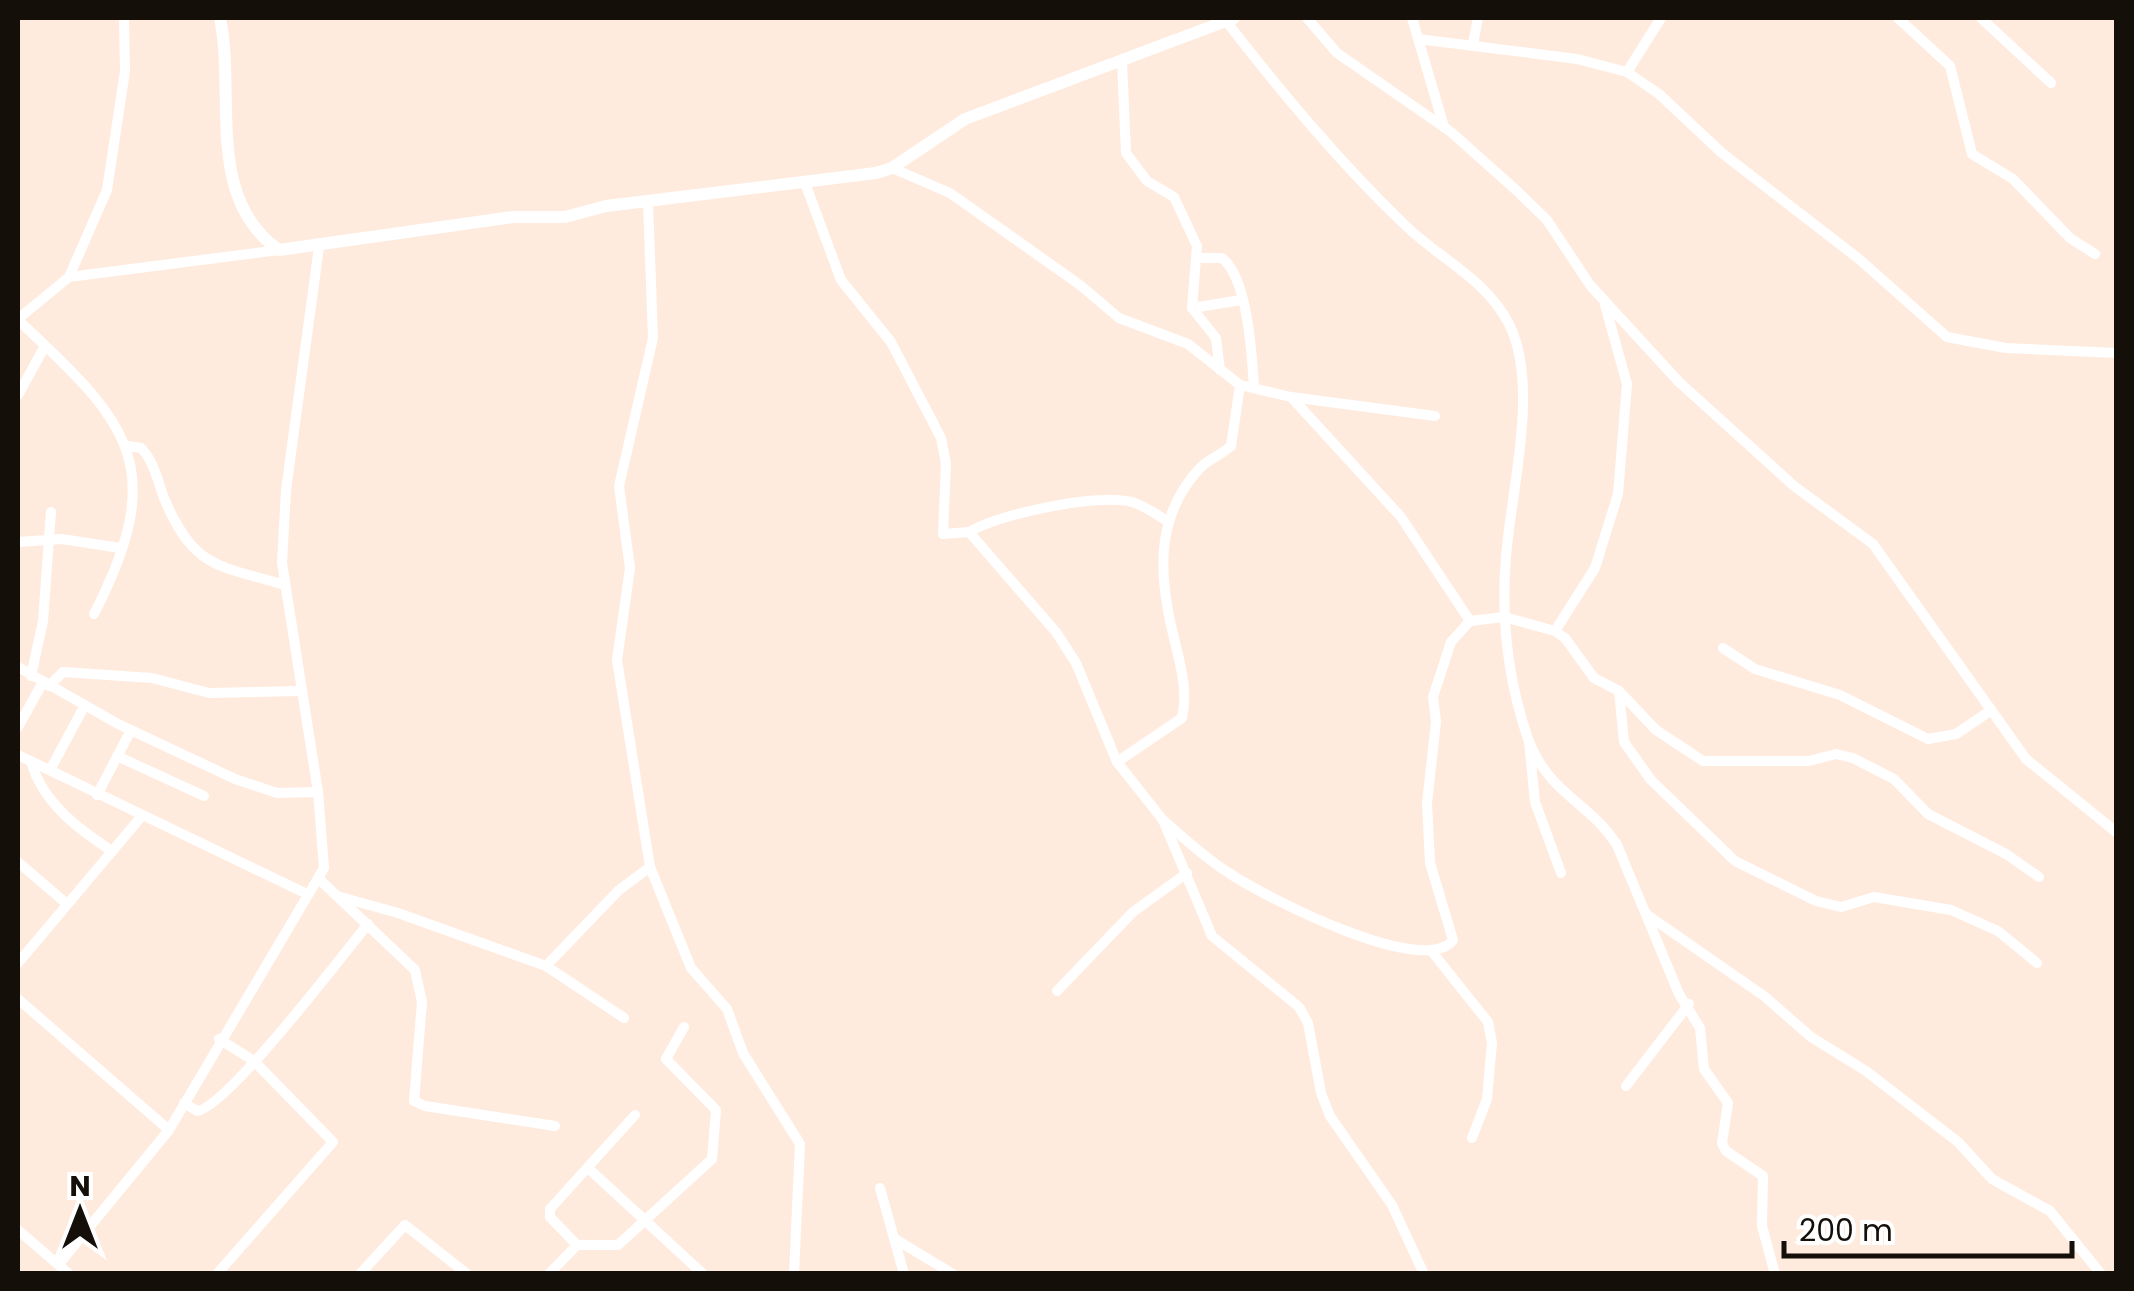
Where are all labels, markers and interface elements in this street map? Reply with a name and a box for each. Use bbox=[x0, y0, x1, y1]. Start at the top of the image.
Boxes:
north arrow bbox=[30, 1161, 130, 1261]
text: N bbox=[69, 1167, 91, 1206]
scale bar bbox=[1784, 1196, 2072, 1258]
text: 200 m bbox=[1799, 1209, 1893, 1252]

